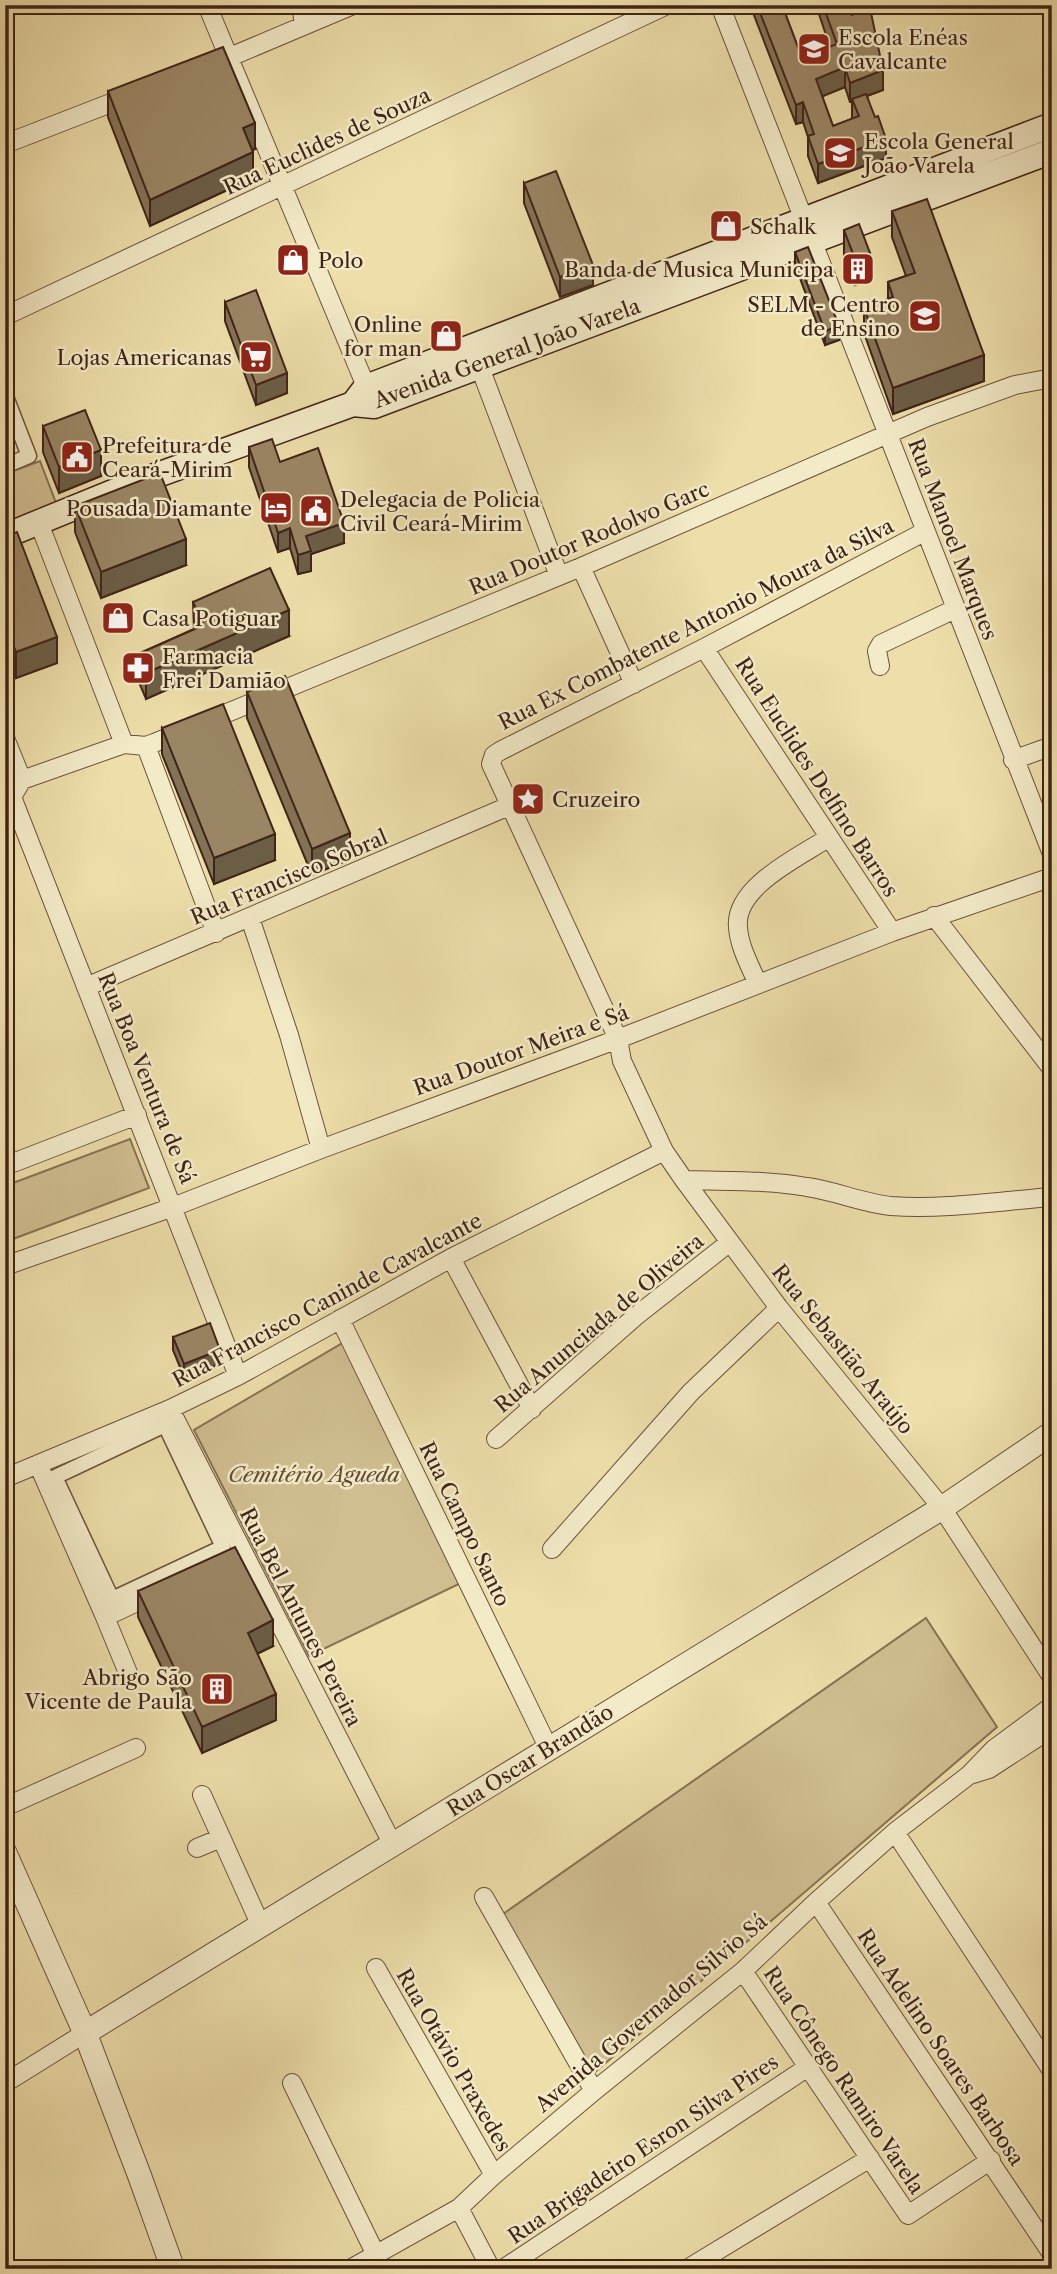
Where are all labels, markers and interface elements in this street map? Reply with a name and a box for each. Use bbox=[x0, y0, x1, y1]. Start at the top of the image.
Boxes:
place label: Escola Enéas Cavalcante bbox=[838, 25, 968, 74]
school or university icon: Escola Enéas Cavalcante bbox=[795, 30, 833, 68]
street label: Rua Euclides de Souza bbox=[220, 82, 435, 200]
place label: Escola General João Varela bbox=[861, 129, 1014, 178]
school or university icon: Escola General João Varela bbox=[821, 134, 859, 172]
shop icon: Schalk bbox=[707, 207, 745, 245]
place label: Schalk bbox=[750, 214, 817, 239]
shop icon: Polo bbox=[274, 241, 312, 279]
place label: Polo bbox=[318, 248, 363, 273]
building icon: Banda de Musica Municipa bbox=[839, 250, 877, 288]
place label: Banda de Musica Municipa bbox=[564, 257, 835, 282]
place label: SELM - Centro de Ensino bbox=[747, 292, 900, 341]
street label: Avenida General João Varela bbox=[370, 293, 644, 413]
school or university icon: SELM - Centro de Ensino bbox=[906, 297, 944, 335]
place label: Online for man bbox=[344, 312, 422, 361]
shop icon: Online for man bbox=[427, 317, 465, 355]
supermarket icon: Lojas Americanas bbox=[237, 338, 275, 376]
place label: Lojas Americanas bbox=[57, 345, 232, 370]
place label: Prefeitura de Ceará-Mirim bbox=[102, 433, 233, 482]
street label: Rua Manoel Marques bbox=[903, 435, 1003, 643]
public building icon: Prefeitura de Ceará-Mirim bbox=[58, 438, 96, 476]
street label: Rua Doutor Rodolvo Garc bbox=[465, 476, 713, 600]
place label: Delegacia de Policia Civil Ceará-Mirim bbox=[340, 487, 541, 536]
hotel icon: Pousada Diamante bbox=[257, 489, 295, 527]
public building icon: Delegacia de Policia Civil Ceará-Mirim bbox=[297, 492, 335, 530]
place label: Pousada Diamante bbox=[66, 496, 252, 521]
street label: Rua Ex Combatente Antonio Moura da Silva bbox=[494, 513, 899, 735]
shop icon: Casa Potiguar bbox=[99, 599, 137, 637]
place label: Casa Potiguar bbox=[142, 606, 279, 631]
place label: Farmacia Frei Damião bbox=[162, 644, 286, 693]
pharmacy icon: Farmacia Frei Damião bbox=[119, 649, 157, 687]
street label: Rua Euclides Delfino Barros bbox=[730, 653, 904, 901]
place icon: Cruzeiro bbox=[509, 780, 547, 818]
place label: Cruzeiro bbox=[552, 787, 640, 812]
street label: Rua Francisco Sobral bbox=[187, 824, 391, 930]
street label: Rua Boa Ventura de Sá bbox=[93, 969, 201, 1188]
street label: Rua Doutor Meira e Sá bbox=[410, 999, 633, 1101]
street label: Rua Francisco Caninde Cavalcante bbox=[168, 1208, 486, 1392]
street label: Rua Anunciada de Oliveira bbox=[489, 1228, 709, 1418]
street label: Rua Sebastião Araújo bbox=[767, 1259, 919, 1439]
street label: Rua Campo Santo bbox=[414, 1438, 516, 1610]
park label: Cemitério Agueda bbox=[228, 1462, 400, 1487]
street label: Rua Bel Antunes Pereira bbox=[235, 1503, 368, 1732]
place label: Abrigo São Vicente de Paula bbox=[24, 1665, 193, 1714]
building icon: Abrigo São Vicente de Paula bbox=[198, 1670, 236, 1708]
street label: Rua Oscar Brandão bbox=[442, 1699, 618, 1821]
street label: Avenida Governador Silvio Sá bbox=[529, 1908, 773, 2118]
street label: Rua Adelino Soares Barbosa bbox=[852, 1924, 1030, 2171]
street label: Rua Cônego Ramiro Varela bbox=[759, 1962, 930, 2199]
street label: Rua Otávio Praxedes bbox=[391, 1964, 517, 2156]
street label: Rua Brigadeiro Esron Silva Pires bbox=[503, 2049, 783, 2249]

